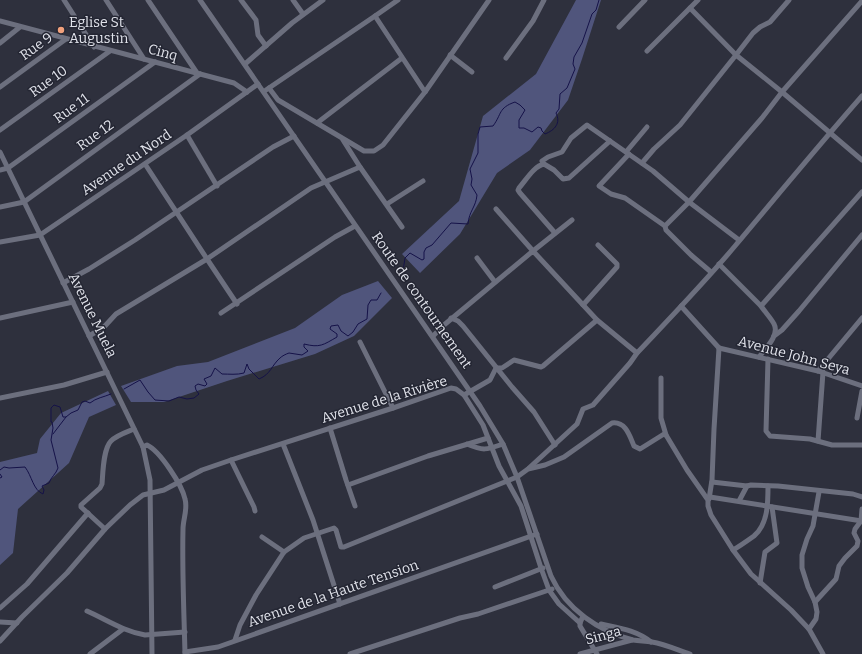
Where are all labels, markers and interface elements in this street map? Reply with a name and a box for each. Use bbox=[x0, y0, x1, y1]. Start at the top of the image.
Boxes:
place label: Eglise St Augustin bbox=[69, 14, 129, 47]
marker: Eglise St Augustin bbox=[56, 25, 66, 35]
street label: Rue 9 bbox=[17, 29, 56, 64]
street label: Cinq bbox=[146, 40, 179, 65]
street label: Rue 10 bbox=[26, 62, 71, 101]
street label: Rue 11 bbox=[50, 90, 93, 127]
street label: Rue 12 bbox=[74, 116, 117, 154]
street label: Avenue du Nord bbox=[78, 126, 175, 199]
street label: Route de contournement bbox=[368, 229, 475, 372]
street label: Avenue Muela bbox=[65, 270, 121, 361]
street label: Avenue John Seya bbox=[736, 332, 852, 379]
street label: Avenue de la Rivière bbox=[319, 372, 449, 427]
street label: Avenue de la Haute Tension bbox=[246, 556, 421, 631]
street label: Singa bbox=[583, 622, 623, 648]

